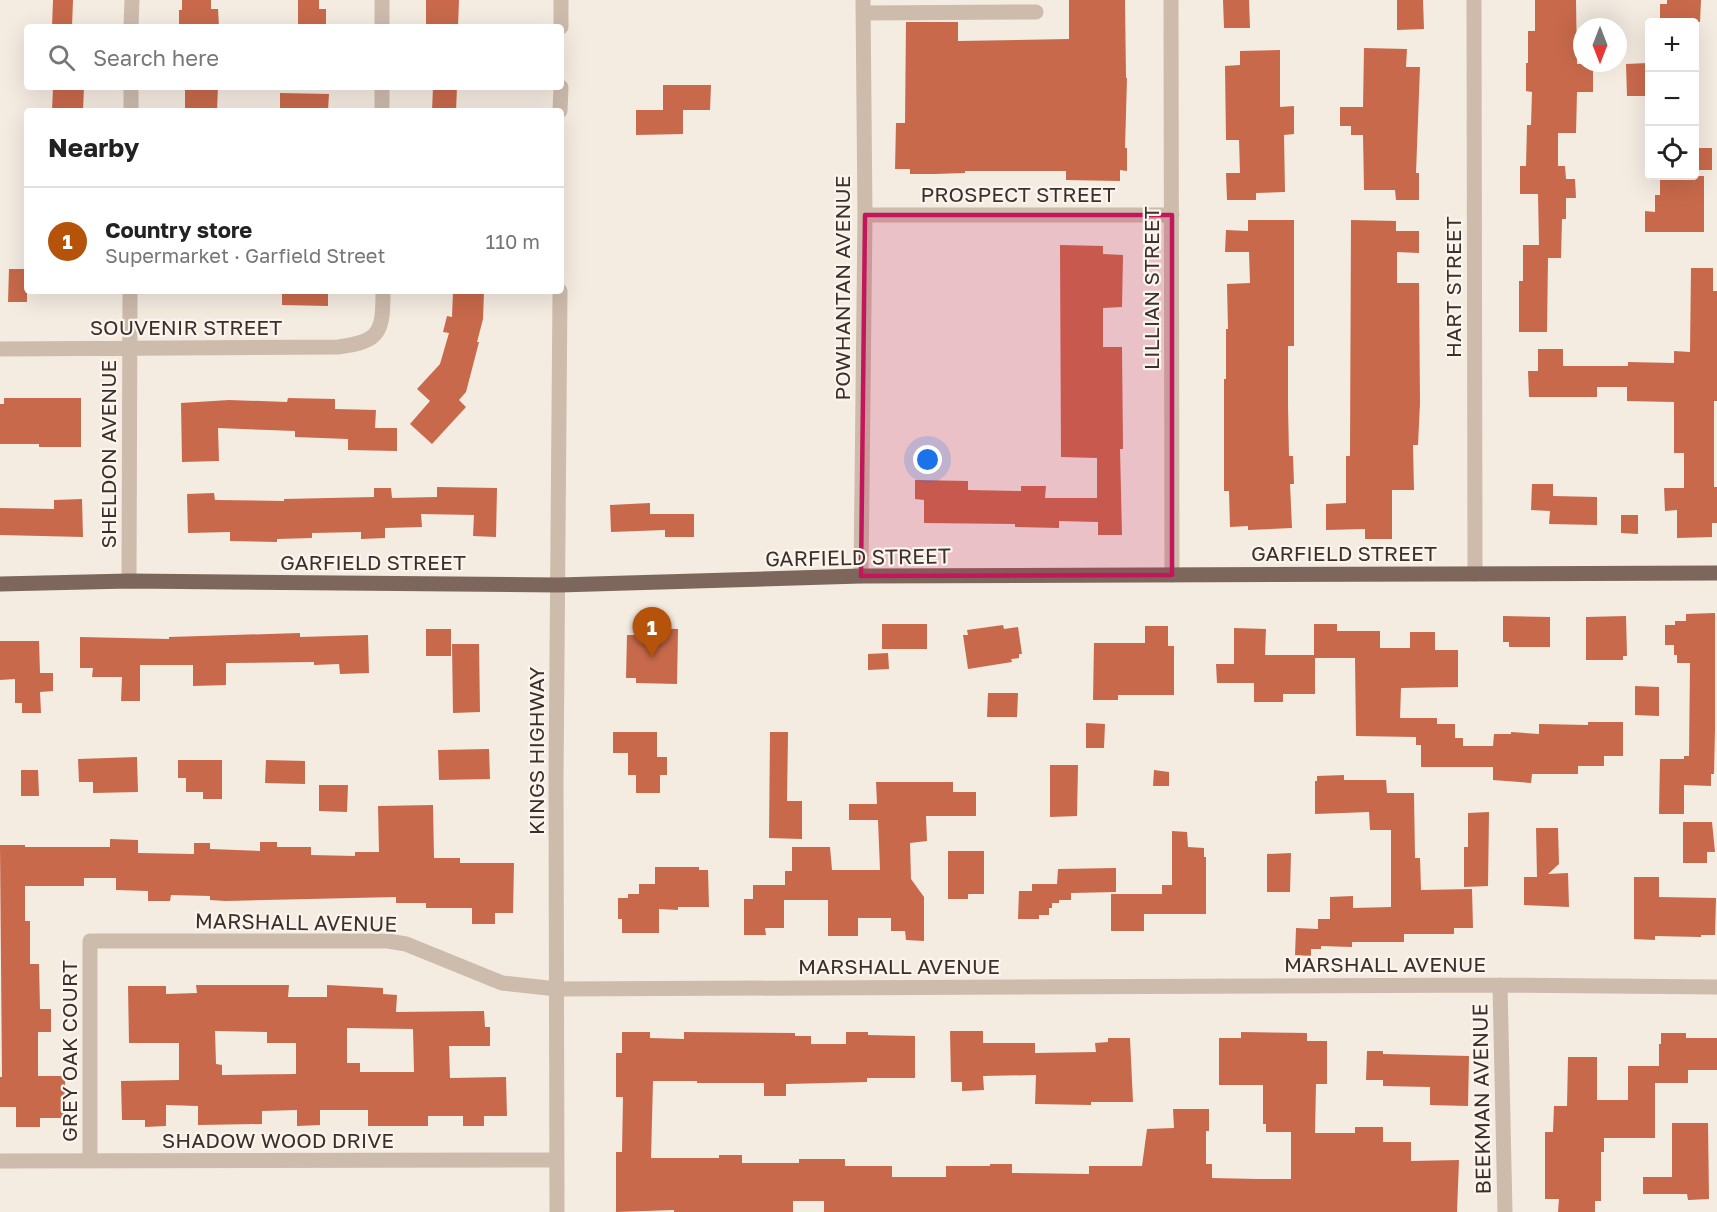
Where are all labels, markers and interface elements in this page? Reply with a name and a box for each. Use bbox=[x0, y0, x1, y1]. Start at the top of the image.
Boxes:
north arrow bbox=[1573, 18, 1627, 72]
map controls bbox=[1645, 18, 1699, 180]
button: + bbox=[1645, 18, 1699, 72]
search box bbox=[24, 24, 564, 90]
icon: search bbox=[45, 41, 78, 74]
text: Search here bbox=[93, 44, 219, 71]
button: − bbox=[1645, 72, 1699, 126]
button: locate bbox=[1645, 126, 1699, 180]
text: Nearby bbox=[48, 132, 139, 163]
street label: POWHANTAN AVENUE bbox=[829, 175, 855, 401]
street label: PROSPECT STREET bbox=[921, 181, 1115, 207]
street label: LILLIAN STREET bbox=[1138, 206, 1164, 370]
text: Country store bbox=[105, 216, 252, 243]
street label: HART STREET bbox=[1440, 216, 1466, 358]
text: 1 bbox=[62, 229, 73, 253]
text: 110 m bbox=[486, 229, 540, 253]
text: Supermarket · Garfield Street bbox=[105, 243, 385, 267]
street label: SOUVENIR STREET bbox=[90, 314, 282, 340]
street label: SHELDON AVENUE bbox=[95, 360, 121, 548]
your location bbox=[913, 445, 942, 474]
street label: GARFIELD STREET bbox=[1251, 540, 1437, 566]
street label: GARFIELD STREET bbox=[765, 542, 951, 572]
street label: GARFIELD STREET bbox=[280, 549, 466, 575]
pin: 1 bbox=[632, 608, 672, 657]
street label: KINGS HIGHWAY bbox=[523, 666, 549, 835]
street label: MARSHALL AVENUE bbox=[195, 907, 397, 937]
street label: MARSHALL AVENUE bbox=[1284, 951, 1486, 977]
street label: MARSHALL AVENUE bbox=[798, 953, 1000, 979]
street label: GREY OAK COURT bbox=[56, 960, 82, 1142]
street label: BEEKMAN AVENUE bbox=[1466, 1003, 1496, 1195]
street label: SHADOW WOOD DRIVE bbox=[162, 1127, 394, 1153]

